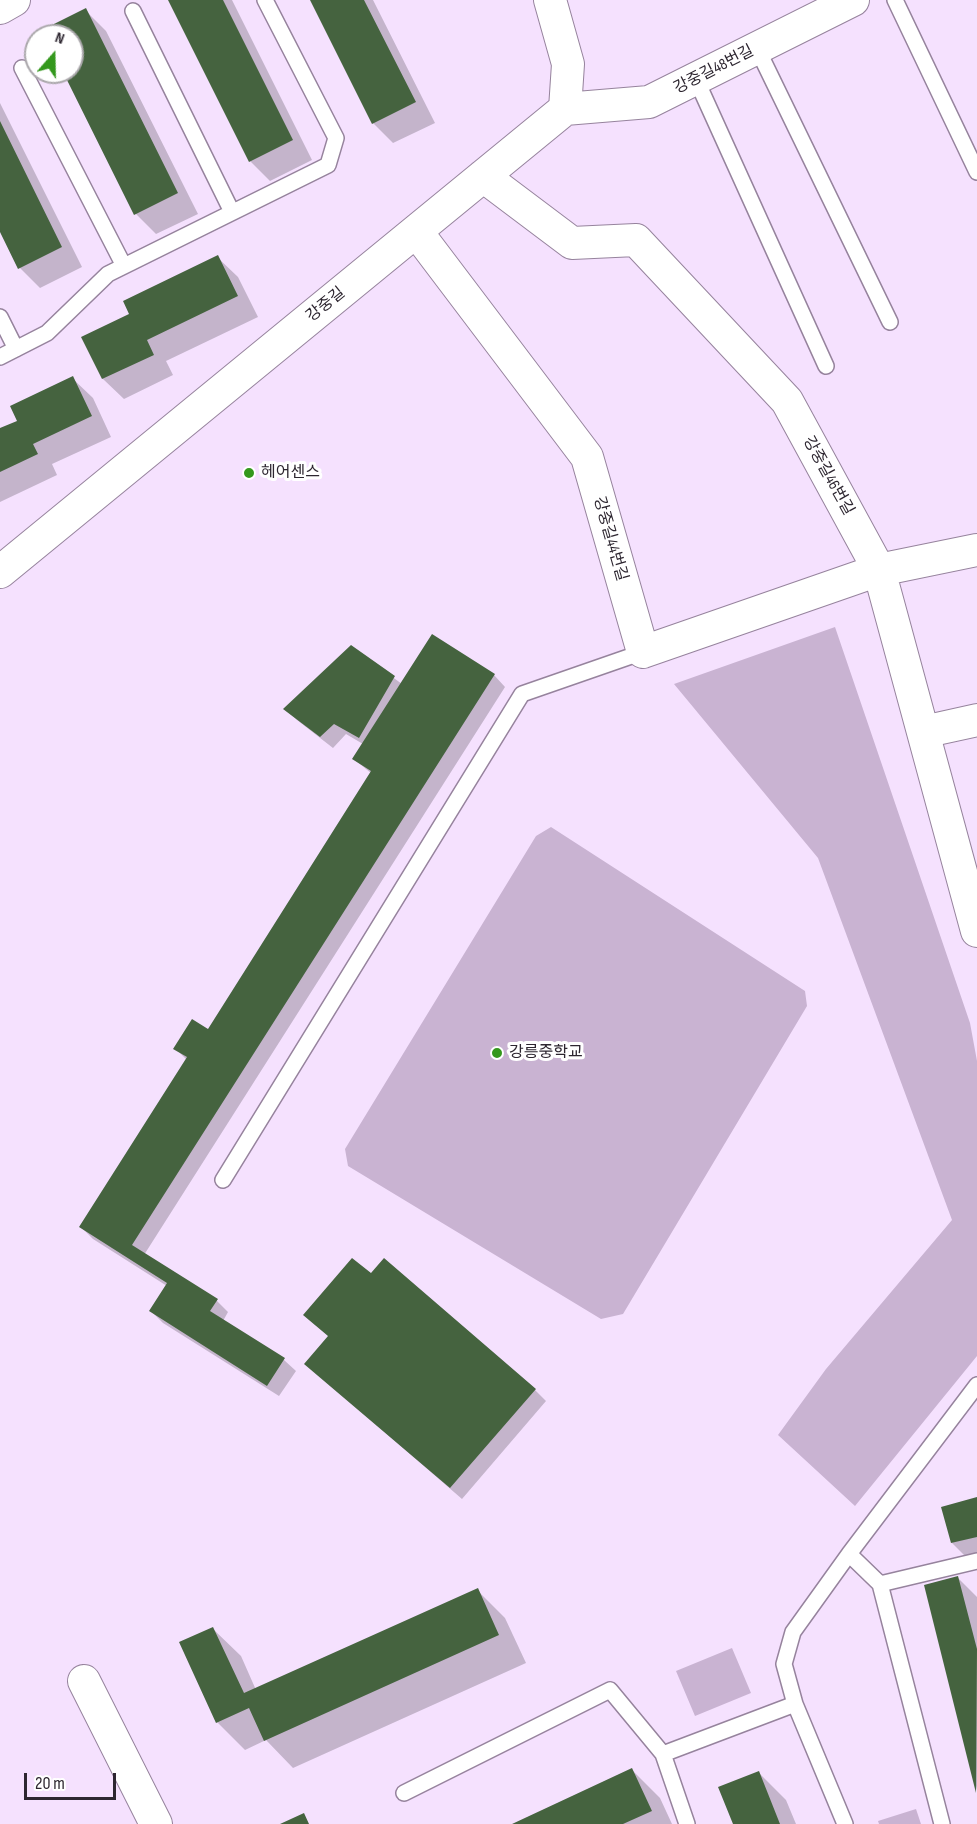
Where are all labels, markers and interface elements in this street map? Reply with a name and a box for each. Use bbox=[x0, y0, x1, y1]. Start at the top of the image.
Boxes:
north arrow bbox=[24, 24, 84, 84]
text: N bbox=[52, 28, 67, 49]
street label: 강중길48번길 bbox=[671, 42, 757, 98]
street label: 강중길 bbox=[303, 284, 349, 326]
street label: 강중길46번길 bbox=[798, 433, 858, 519]
place label: 헤어센스 bbox=[261, 463, 320, 483]
marker: 헤어센스 bbox=[242, 466, 256, 480]
street label: 강중길44번길 bbox=[589, 495, 631, 583]
place label: 강릉중학교 bbox=[509, 1043, 583, 1063]
marker: 강릉중학교 bbox=[490, 1046, 504, 1060]
scale bar bbox=[27, 1761, 118, 1799]
text: 20 m bbox=[35, 1773, 65, 1794]

